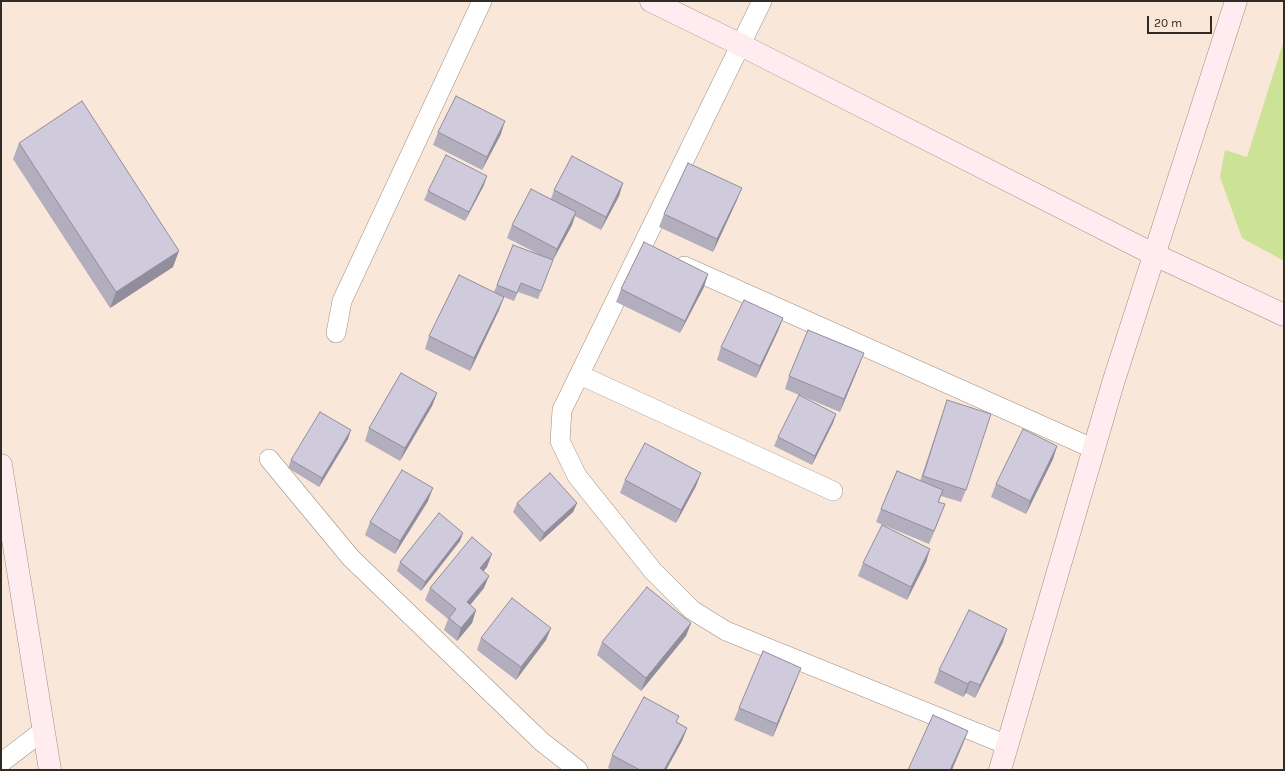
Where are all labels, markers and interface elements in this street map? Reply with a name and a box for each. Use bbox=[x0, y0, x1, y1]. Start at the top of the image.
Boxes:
scale bar bbox=[1149, 8, 1214, 34]
text: 20 m bbox=[1154, 16, 1182, 30]

